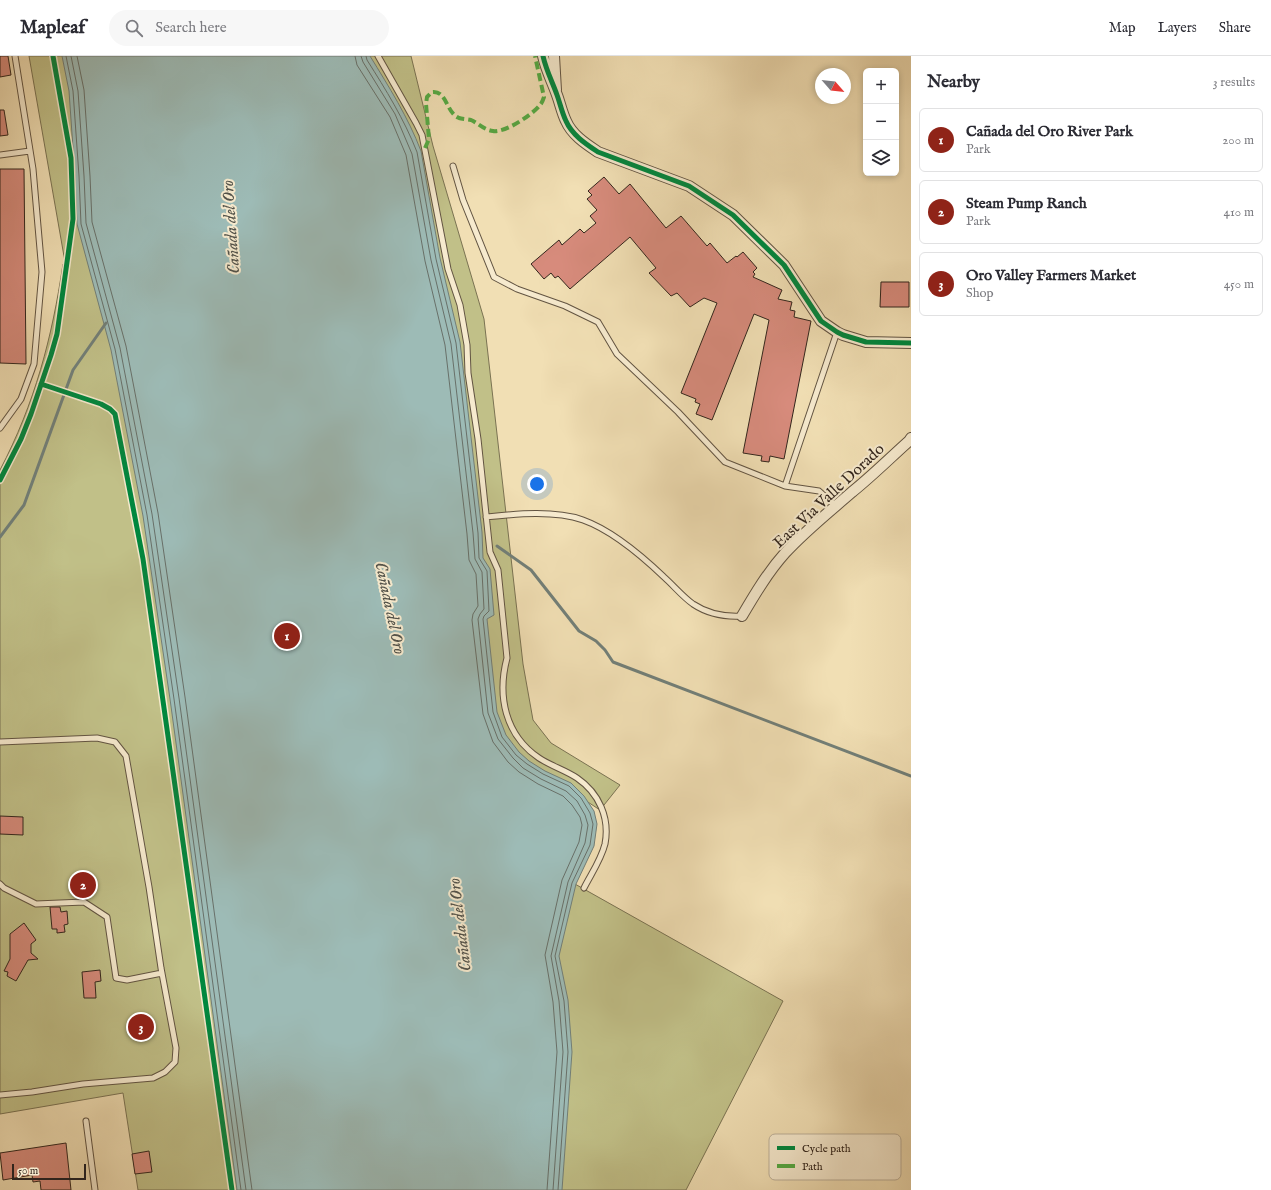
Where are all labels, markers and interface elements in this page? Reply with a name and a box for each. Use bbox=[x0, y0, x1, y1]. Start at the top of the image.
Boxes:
search box bbox=[109, 10, 389, 46]
text: Mapleaf bbox=[20, 16, 85, 40]
icon: search bbox=[123, 17, 145, 39]
text: Search here bbox=[155, 18, 227, 37]
text: Map bbox=[1109, 19, 1136, 37]
text: Layers bbox=[1158, 19, 1197, 37]
text: Share bbox=[1219, 19, 1251, 37]
north arrow bbox=[815, 68, 851, 104]
map controls bbox=[863, 68, 899, 176]
button: + bbox=[863, 68, 899, 104]
text: Nearby bbox=[927, 72, 980, 93]
text: 3 results bbox=[1213, 74, 1255, 91]
button: − bbox=[863, 104, 899, 140]
text: Cañada del Oro River Park bbox=[966, 122, 1133, 141]
text: 1 bbox=[939, 132, 943, 149]
text: 200 m bbox=[1222, 132, 1254, 149]
button: layers bbox=[863, 140, 899, 176]
text: Park bbox=[966, 141, 991, 158]
water label: Cañada del Oro bbox=[218, 179, 245, 274]
text: Steam Pump Ranch bbox=[966, 194, 1087, 213]
text: 2 bbox=[938, 204, 944, 221]
text: 410 m bbox=[1224, 204, 1254, 221]
text: Park bbox=[966, 213, 991, 230]
text: Oro Valley Farmers Market bbox=[966, 266, 1136, 285]
text: 3 bbox=[939, 276, 943, 293]
text: 450 m bbox=[1224, 276, 1254, 293]
text: Shop bbox=[966, 285, 994, 302]
street label: East Via Valle Dorado bbox=[770, 439, 889, 553]
your location bbox=[527, 474, 547, 494]
water label: Cañada del Oro bbox=[369, 560, 410, 656]
pin: 1 bbox=[274, 621, 300, 651]
pin: 2 bbox=[70, 870, 96, 900]
water label: Cañada del Oro bbox=[444, 877, 477, 973]
pin: 3 bbox=[128, 1012, 154, 1042]
legend bbox=[769, 1134, 901, 1180]
text: Cycle path bbox=[802, 1142, 851, 1156]
text: Path bbox=[802, 1160, 823, 1174]
scale bar bbox=[12, 1162, 86, 1181]
text: 50 m bbox=[18, 1164, 38, 1178]

